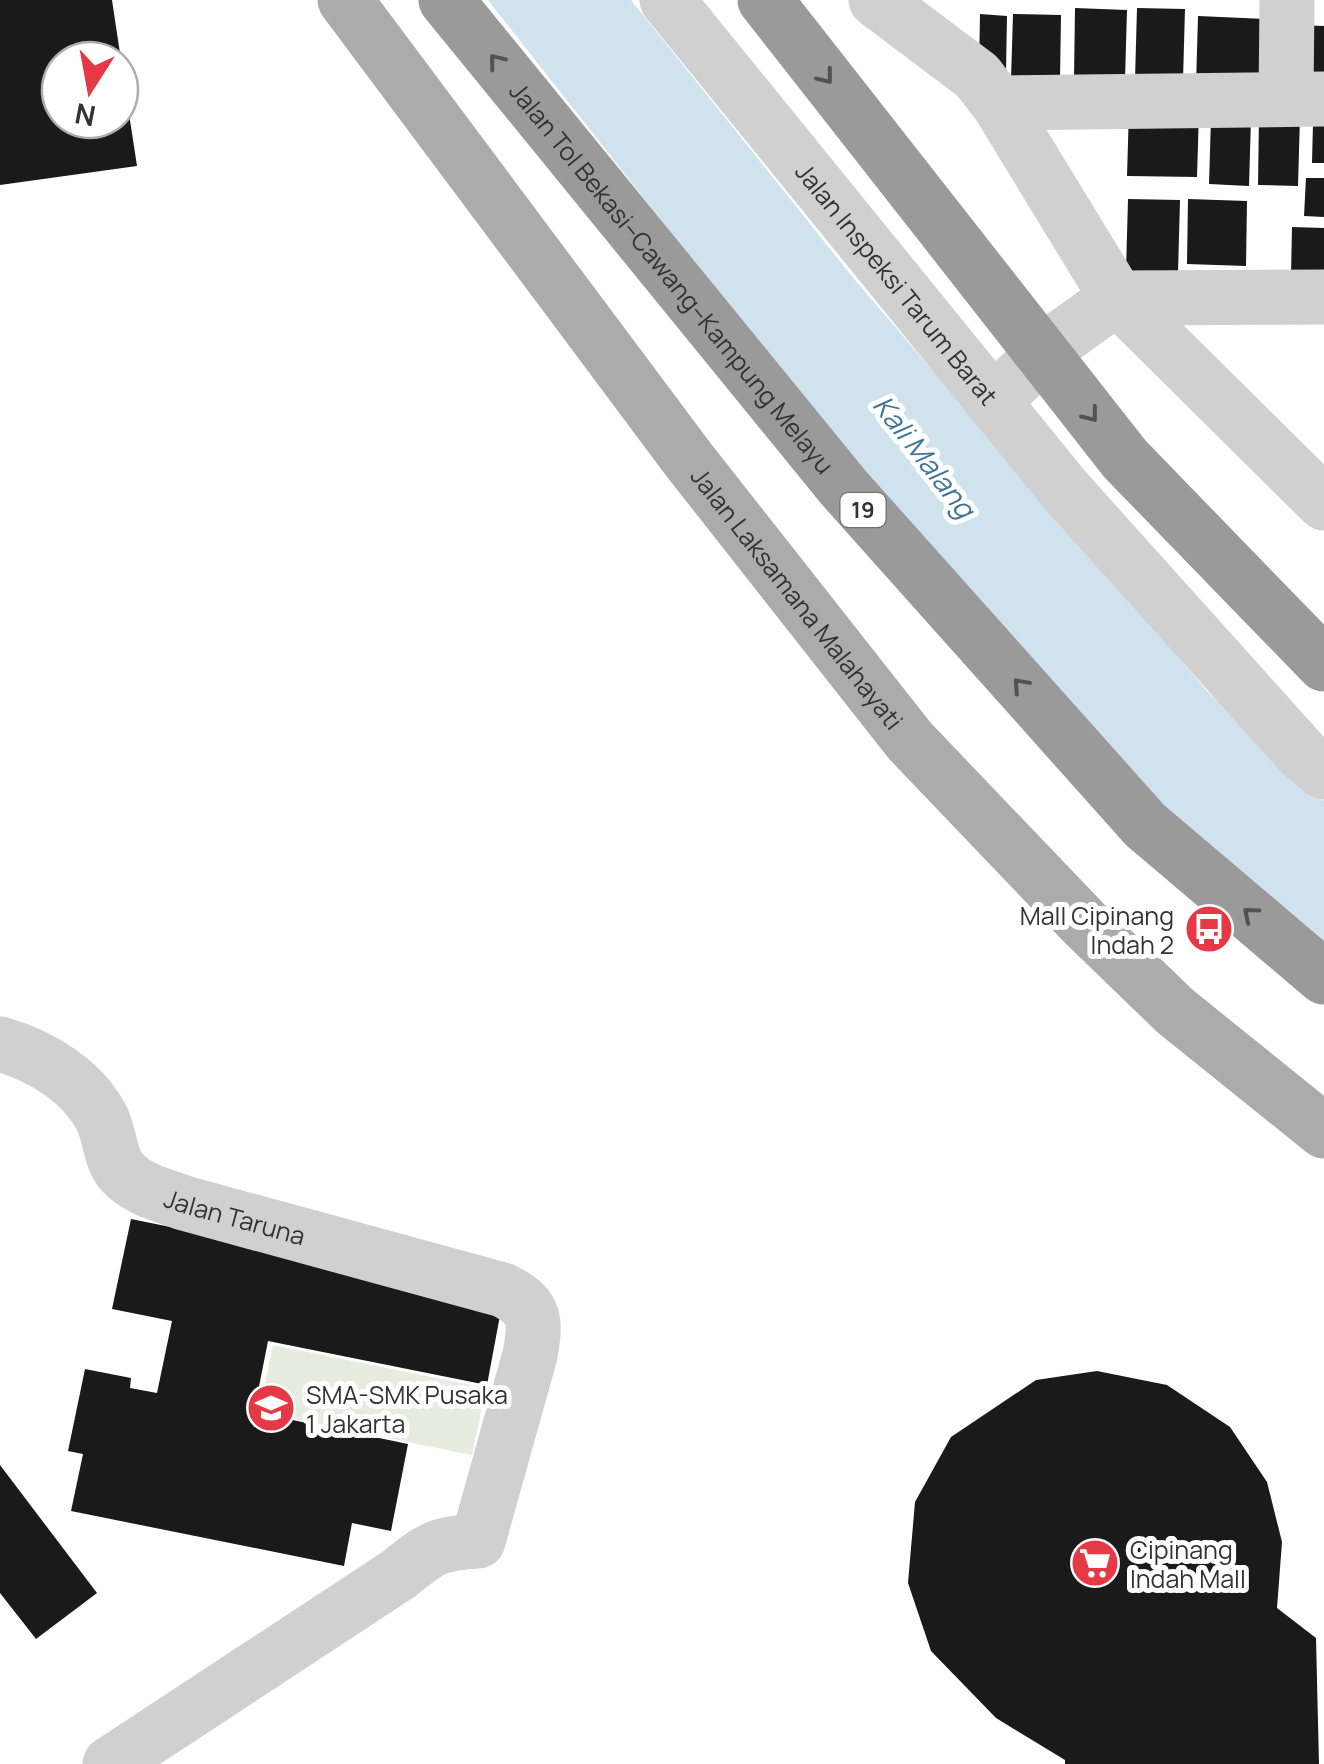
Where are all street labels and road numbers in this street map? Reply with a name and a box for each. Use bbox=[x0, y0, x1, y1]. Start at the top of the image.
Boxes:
street label: Jalan Tol Bekasi–Cawang–Kampung Melayu bbox=[502, 74, 843, 481]
street label: Jalan Inspeksi Tarum Barat bbox=[788, 155, 1006, 412]
street label: Jalan Laksamana Malahayati bbox=[683, 460, 912, 737]
road number: 19 bbox=[840, 493, 886, 527]
street label: Jalan Taruna bbox=[160, 1180, 309, 1253]

